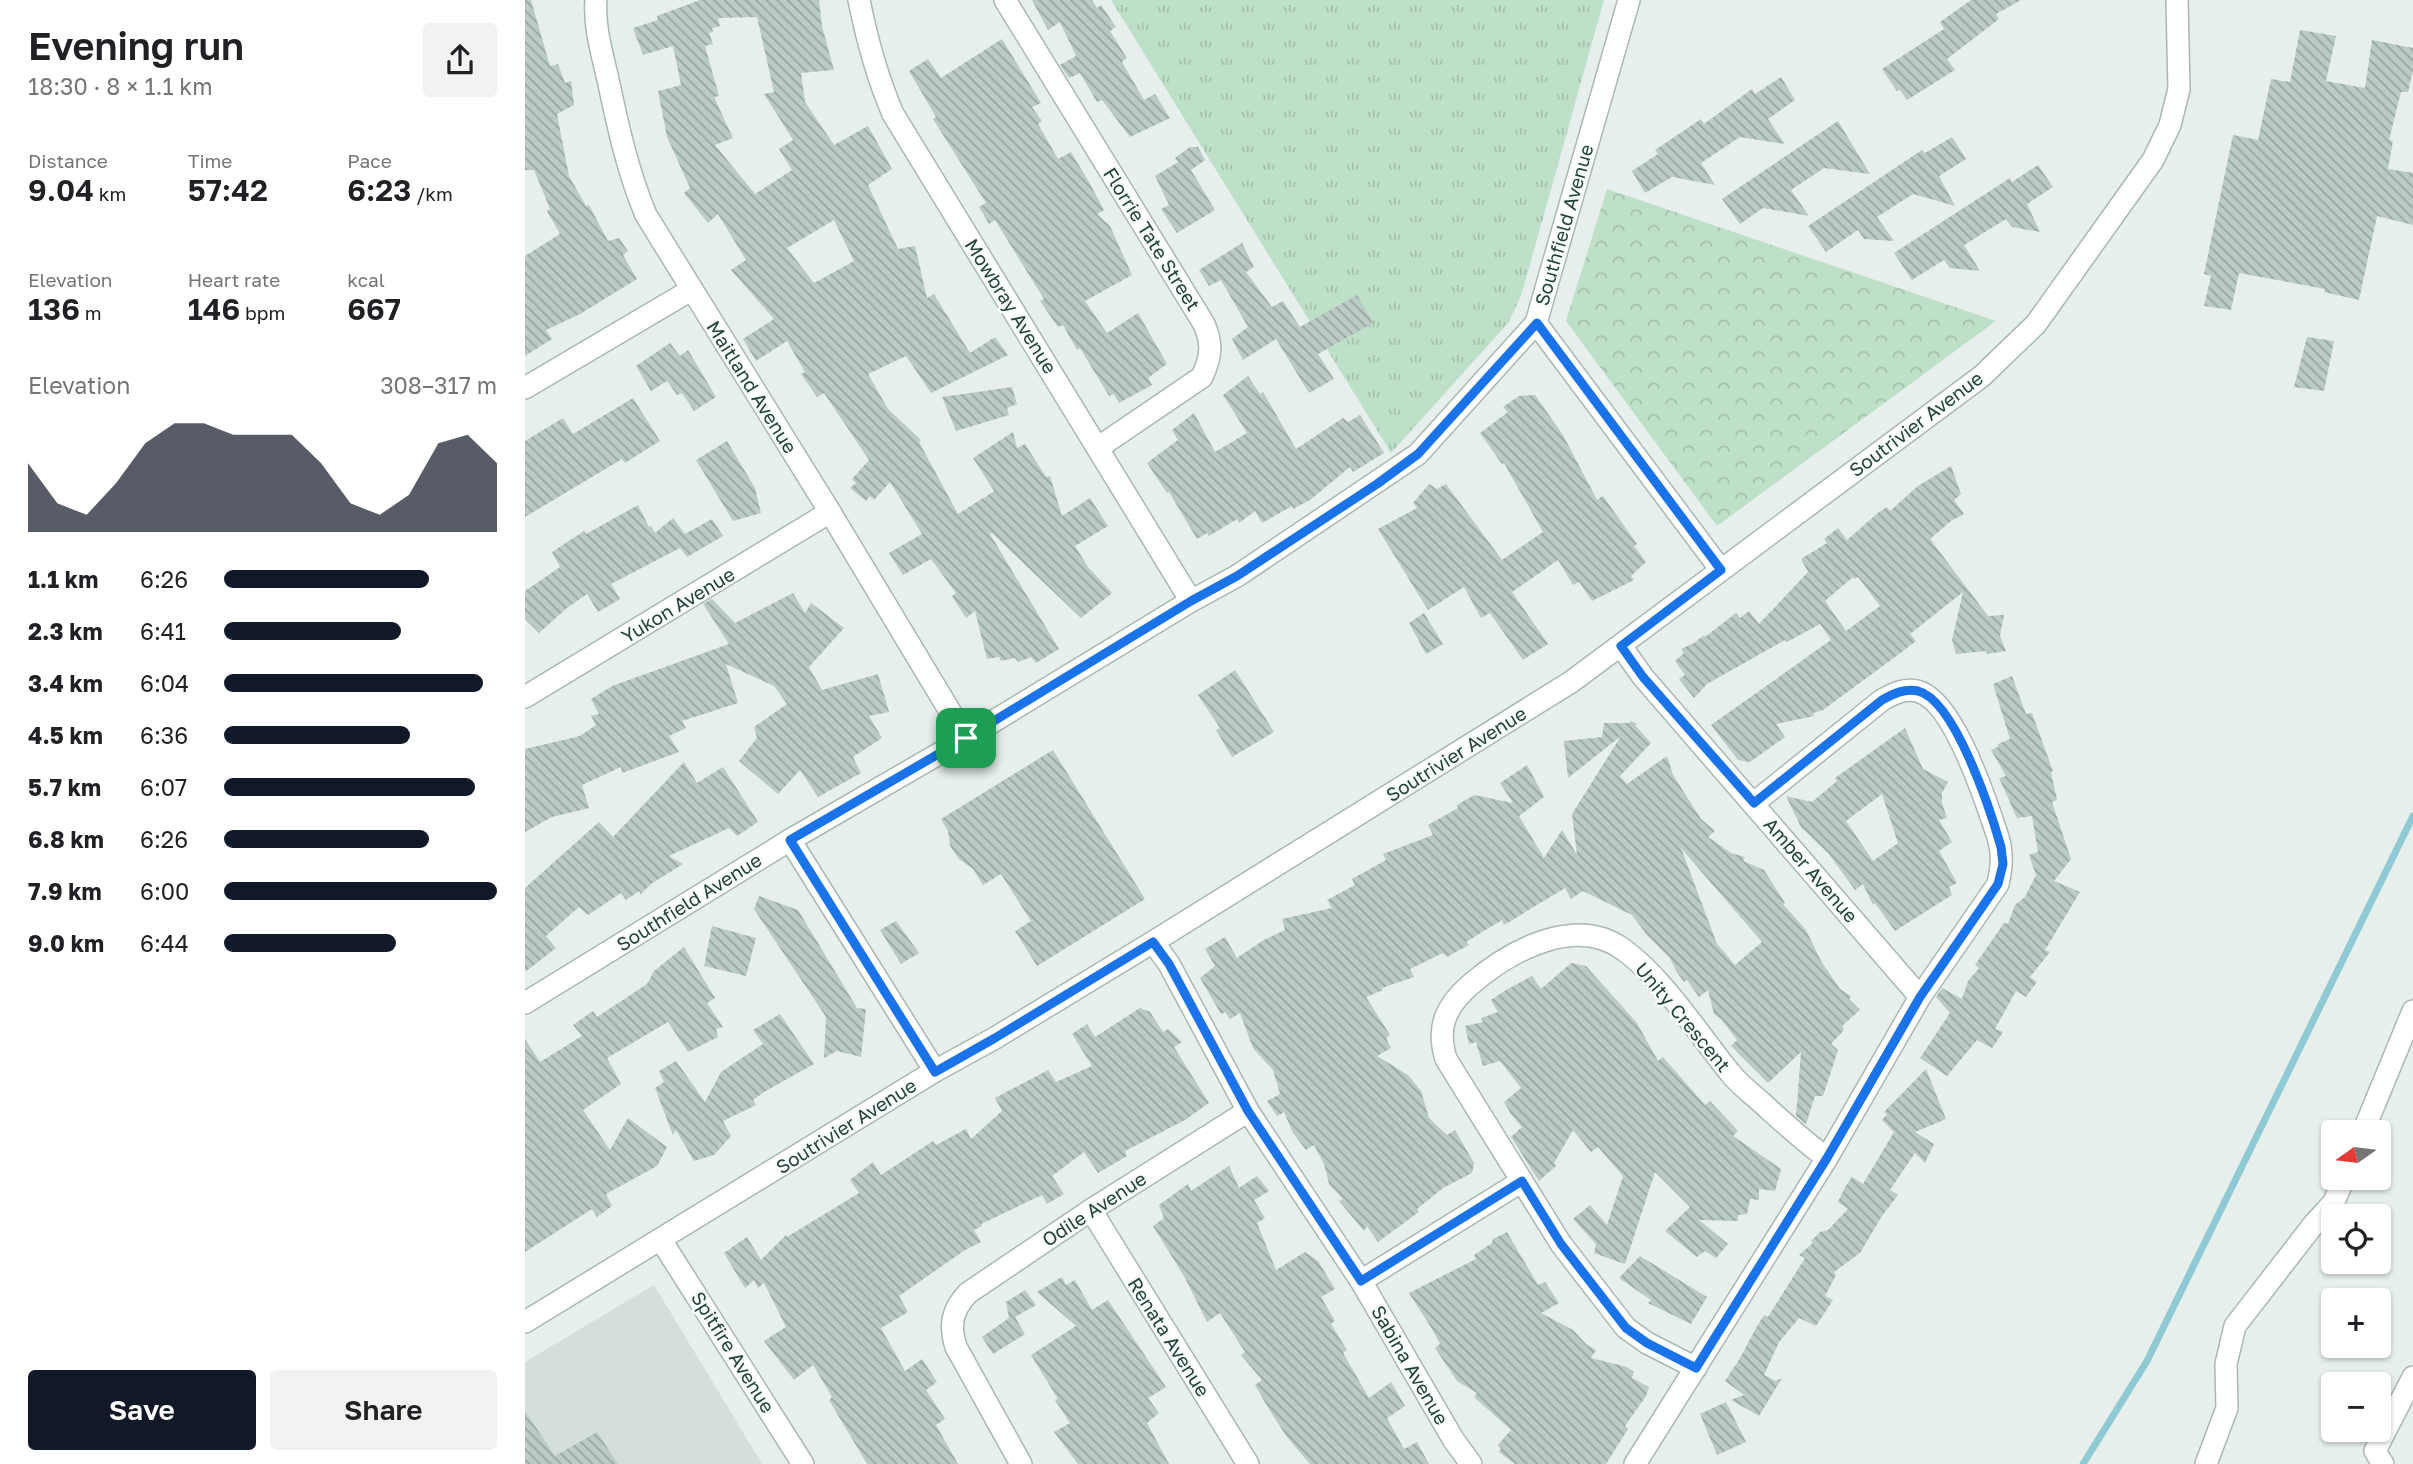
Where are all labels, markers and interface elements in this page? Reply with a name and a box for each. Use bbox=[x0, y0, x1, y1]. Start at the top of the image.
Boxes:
text: Evening run bbox=[28, 23, 244, 68]
button: share bbox=[423, 23, 497, 97]
text: 18:30 · 8 × 1.1 km bbox=[28, 72, 213, 100]
street label: Southfield Avenue bbox=[1529, 142, 1598, 308]
text: Distance bbox=[28, 149, 108, 172]
text: Time bbox=[188, 149, 232, 172]
text: Pace bbox=[347, 149, 392, 172]
street label: Florrie Tate Street bbox=[1099, 163, 1206, 315]
text: 9.04 bbox=[28, 172, 94, 208]
text: 57:42 bbox=[188, 172, 268, 208]
text: 6:23 bbox=[347, 172, 411, 208]
text: km bbox=[94, 182, 126, 205]
text: /km bbox=[411, 182, 453, 205]
street label: Mowbray Avenue bbox=[961, 234, 1062, 377]
text: Elevation bbox=[28, 268, 113, 291]
text: Heart rate bbox=[188, 268, 280, 291]
text: kcal bbox=[347, 268, 385, 291]
text: 136 bbox=[28, 291, 80, 327]
text: 146 bbox=[188, 291, 240, 327]
text: 667 bbox=[347, 291, 401, 327]
text: m bbox=[80, 301, 102, 324]
text: bpm bbox=[240, 301, 285, 324]
street label: Maitland Avenue bbox=[702, 316, 802, 457]
street label: Soutrivier Avenue bbox=[1844, 366, 1987, 481]
text: Elevation bbox=[28, 371, 130, 399]
text: 308–317 m bbox=[380, 371, 497, 399]
street label: Yukon Avenue bbox=[617, 562, 738, 647]
text: 1.1 km bbox=[28, 565, 98, 593]
text: 6:26 bbox=[140, 565, 188, 593]
text: 2.3 km bbox=[28, 617, 103, 645]
text: 6:41 bbox=[140, 617, 186, 645]
text: 3.4 km bbox=[28, 669, 103, 697]
text: 6:04 bbox=[140, 669, 189, 697]
street label: Soutrivier Avenue bbox=[1381, 701, 1530, 806]
pin bbox=[936, 708, 996, 768]
icon: arrive bbox=[947, 719, 985, 757]
text: 4.5 km bbox=[28, 721, 103, 749]
text: 6:36 bbox=[140, 721, 188, 749]
text: 5.7 km bbox=[28, 773, 101, 801]
text: 6:07 bbox=[140, 773, 187, 801]
street label: Amber Avenue bbox=[1760, 813, 1863, 927]
text: 6.8 km bbox=[28, 825, 104, 853]
text: 6:26 bbox=[140, 825, 188, 853]
street label: Southfield Avenue bbox=[612, 848, 766, 956]
text: 7.9 km bbox=[28, 877, 102, 905]
text: 6:00 bbox=[140, 877, 189, 905]
text: 9.0 km bbox=[28, 929, 104, 957]
text: 6:44 bbox=[140, 929, 189, 957]
street label: Unity Crescent bbox=[1631, 957, 1736, 1076]
street label: Soutrivier Avenue bbox=[771, 1073, 920, 1178]
north arrow bbox=[2321, 1120, 2391, 1190]
map controls bbox=[2321, 1120, 2391, 1442]
street label: Odile Avenue bbox=[1037, 1166, 1150, 1251]
button: locate bbox=[2321, 1204, 2391, 1274]
street label: Renata Avenue bbox=[1124, 1273, 1215, 1401]
street label: Spitfire Avenue bbox=[687, 1287, 780, 1417]
button: + bbox=[2321, 1288, 2391, 1358]
street label: Sabina Avenue bbox=[1367, 1301, 1454, 1428]
button: Save bbox=[28, 1370, 256, 1450]
button: Share bbox=[270, 1370, 497, 1450]
button: − bbox=[2321, 1372, 2391, 1442]

